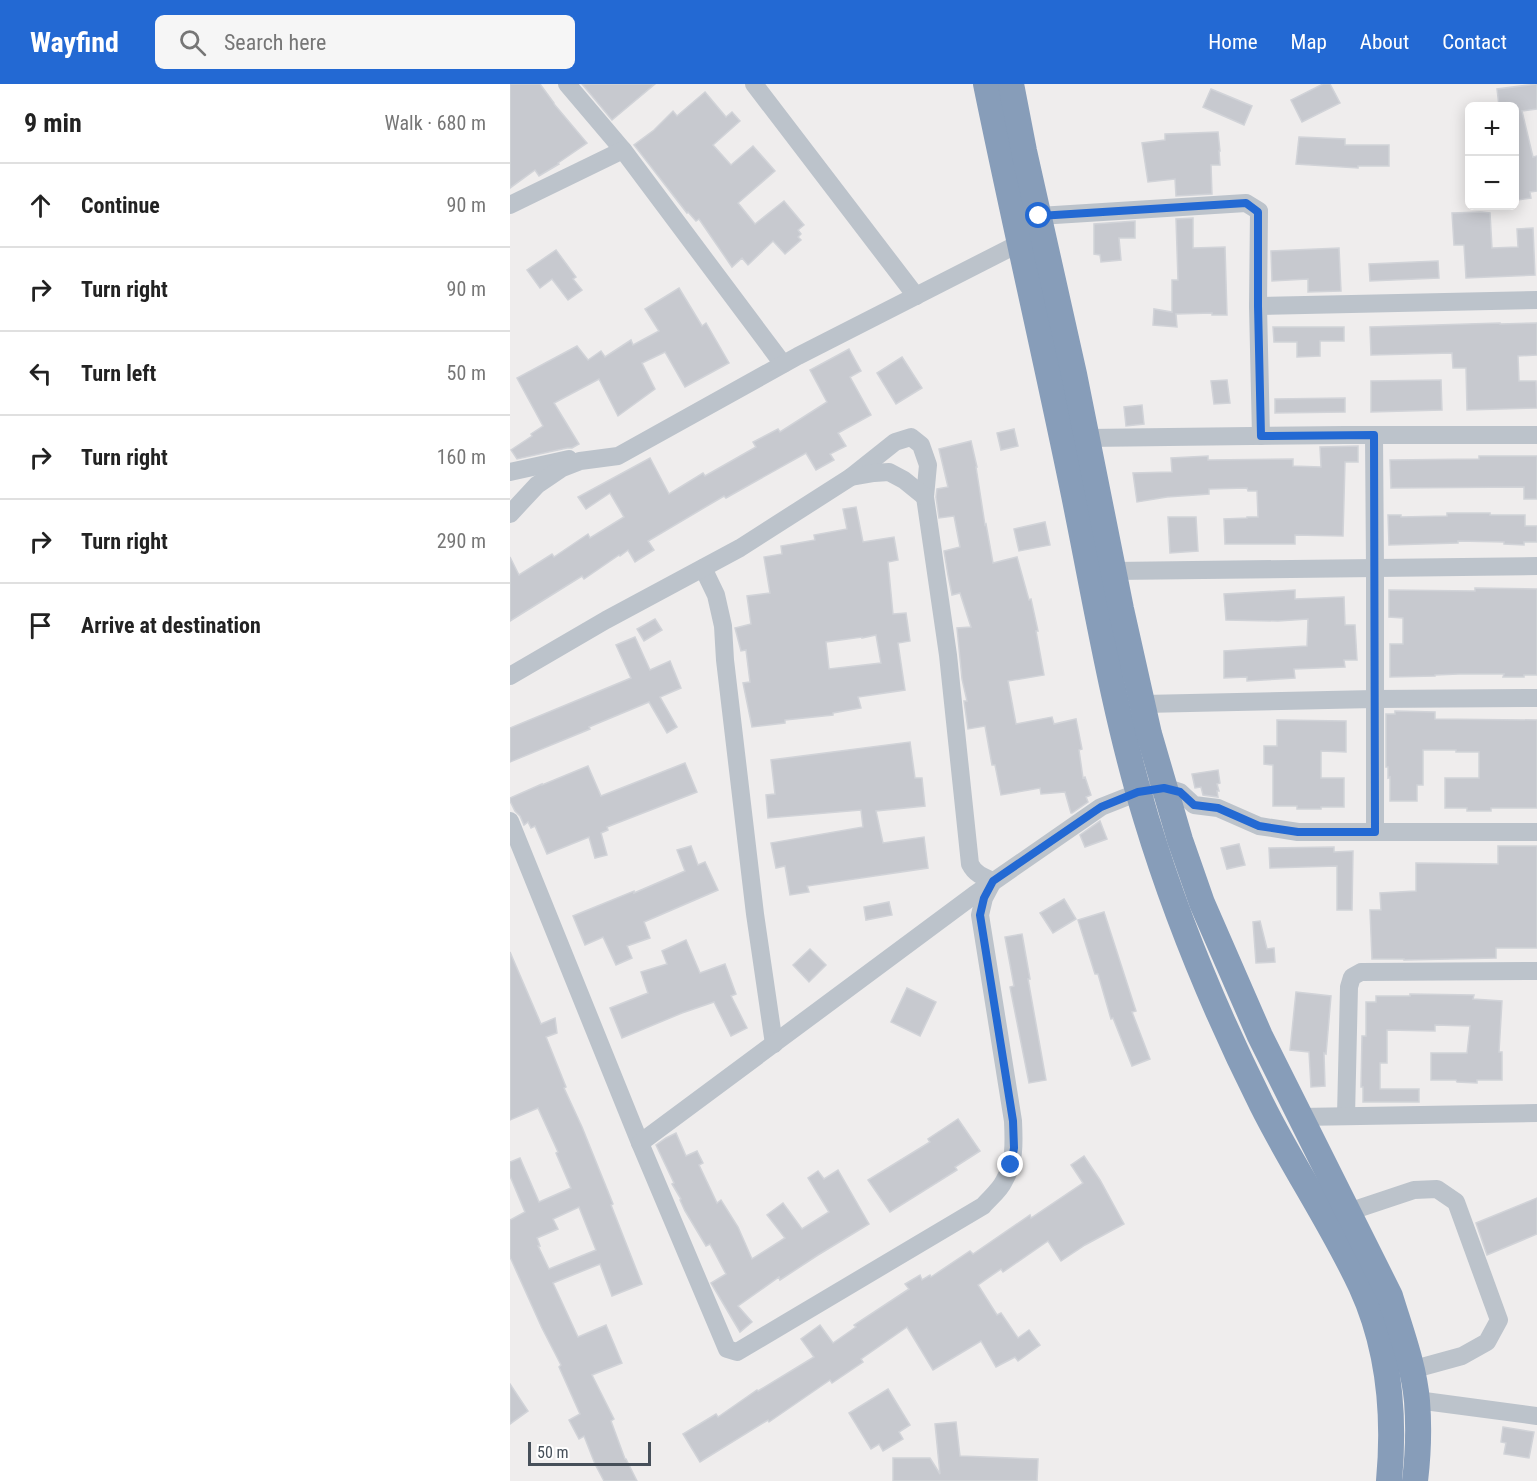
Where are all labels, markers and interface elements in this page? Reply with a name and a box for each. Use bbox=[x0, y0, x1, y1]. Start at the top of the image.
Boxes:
search box bbox=[155, 15, 575, 69]
text: Wayfind bbox=[30, 26, 119, 59]
icon: search bbox=[176, 26, 209, 59]
text: Search here bbox=[224, 30, 326, 55]
text: Home bbox=[1208, 30, 1258, 54]
text: Map bbox=[1291, 30, 1327, 54]
text: About bbox=[1360, 30, 1409, 54]
text: Contact bbox=[1442, 30, 1507, 54]
map controls bbox=[1465, 102, 1519, 210]
button: + bbox=[1465, 102, 1519, 156]
text: 9 min bbox=[24, 108, 82, 138]
text: Walk · 680 m bbox=[385, 111, 486, 135]
button: − bbox=[1465, 156, 1519, 210]
icon: ahead bbox=[24, 189, 57, 222]
text: Continue bbox=[81, 193, 160, 218]
text: 90 m bbox=[447, 193, 486, 217]
route start bbox=[1025, 202, 1051, 228]
icon: right bbox=[24, 273, 57, 306]
text: Turn right bbox=[81, 277, 168, 302]
text: 90 m bbox=[447, 277, 486, 301]
icon: left bbox=[24, 357, 57, 390]
text: Turn left bbox=[81, 361, 156, 386]
text: 50 m bbox=[447, 361, 486, 385]
icon: right bbox=[24, 441, 57, 474]
text: Turn right bbox=[81, 445, 168, 470]
text: 160 m bbox=[437, 445, 486, 469]
icon: right bbox=[24, 525, 57, 558]
text: Turn right bbox=[81, 529, 168, 554]
text: 290 m bbox=[437, 529, 486, 553]
icon: arrive bbox=[24, 609, 57, 642]
text: Arrive at destination bbox=[81, 613, 261, 638]
route end bbox=[997, 1151, 1023, 1177]
scale bar bbox=[528, 1439, 651, 1466]
text: 50 m bbox=[537, 1443, 569, 1462]

